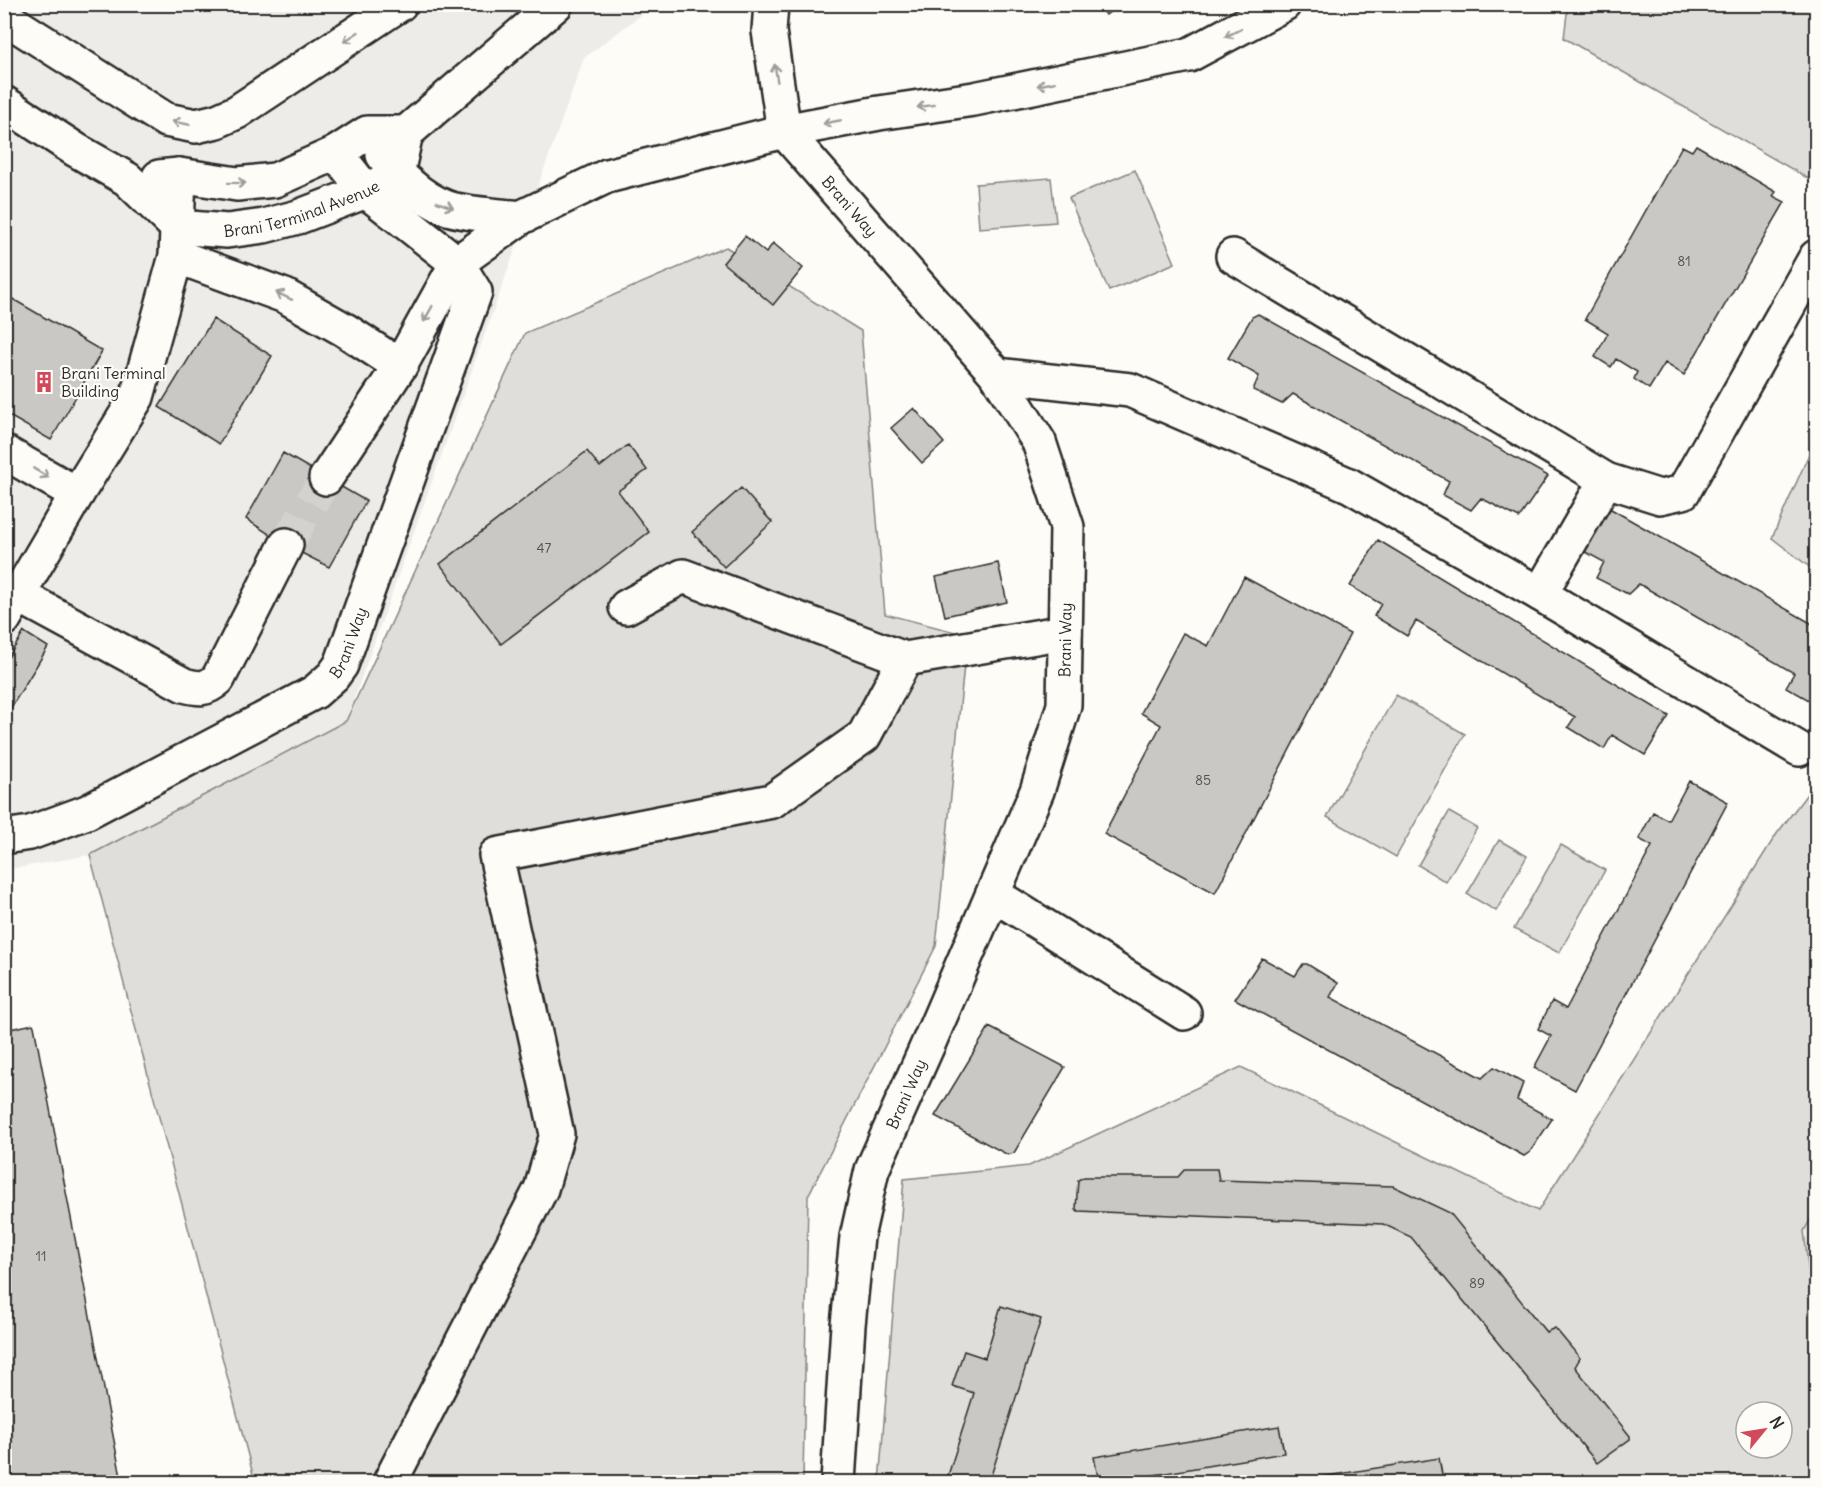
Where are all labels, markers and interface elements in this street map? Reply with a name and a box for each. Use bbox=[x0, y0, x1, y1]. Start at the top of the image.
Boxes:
one-way arrow bbox=[1224, 27, 1242, 39]
one-way arrow bbox=[343, 31, 360, 43]
one-way arrow bbox=[770, 64, 781, 84]
one-way arrow bbox=[1037, 79, 1057, 90]
one-way arrow bbox=[917, 100, 937, 111]
one-way arrow bbox=[172, 117, 192, 128]
one-way arrow bbox=[822, 117, 842, 128]
street label: Brani Way bbox=[818, 172, 882, 241]
street label: Brani Terminal Avenue bbox=[222, 176, 383, 241]
one-way arrow bbox=[227, 177, 246, 188]
one-way arrow bbox=[435, 201, 454, 212]
house number: 81 bbox=[1677, 252, 1691, 270]
one-way arrow bbox=[275, 290, 293, 301]
one-way arrow bbox=[422, 305, 433, 323]
place label: Brani Terminal Building bbox=[61, 363, 166, 401]
building icon: Brani Terminal Building bbox=[32, 370, 56, 394]
one-way arrow bbox=[32, 467, 49, 479]
house number: 47 bbox=[537, 539, 552, 557]
street label: Brani Way bbox=[1054, 602, 1076, 678]
street label: Brani Way bbox=[325, 604, 371, 682]
house number: 85 bbox=[1195, 771, 1211, 789]
street label: Brani Way bbox=[882, 1056, 930, 1132]
house number: 11 bbox=[35, 1247, 47, 1265]
house number: 89 bbox=[1469, 1274, 1485, 1292]
north arrow bbox=[1734, 1400, 1794, 1460]
text: N bbox=[1766, 1413, 1788, 1432]

